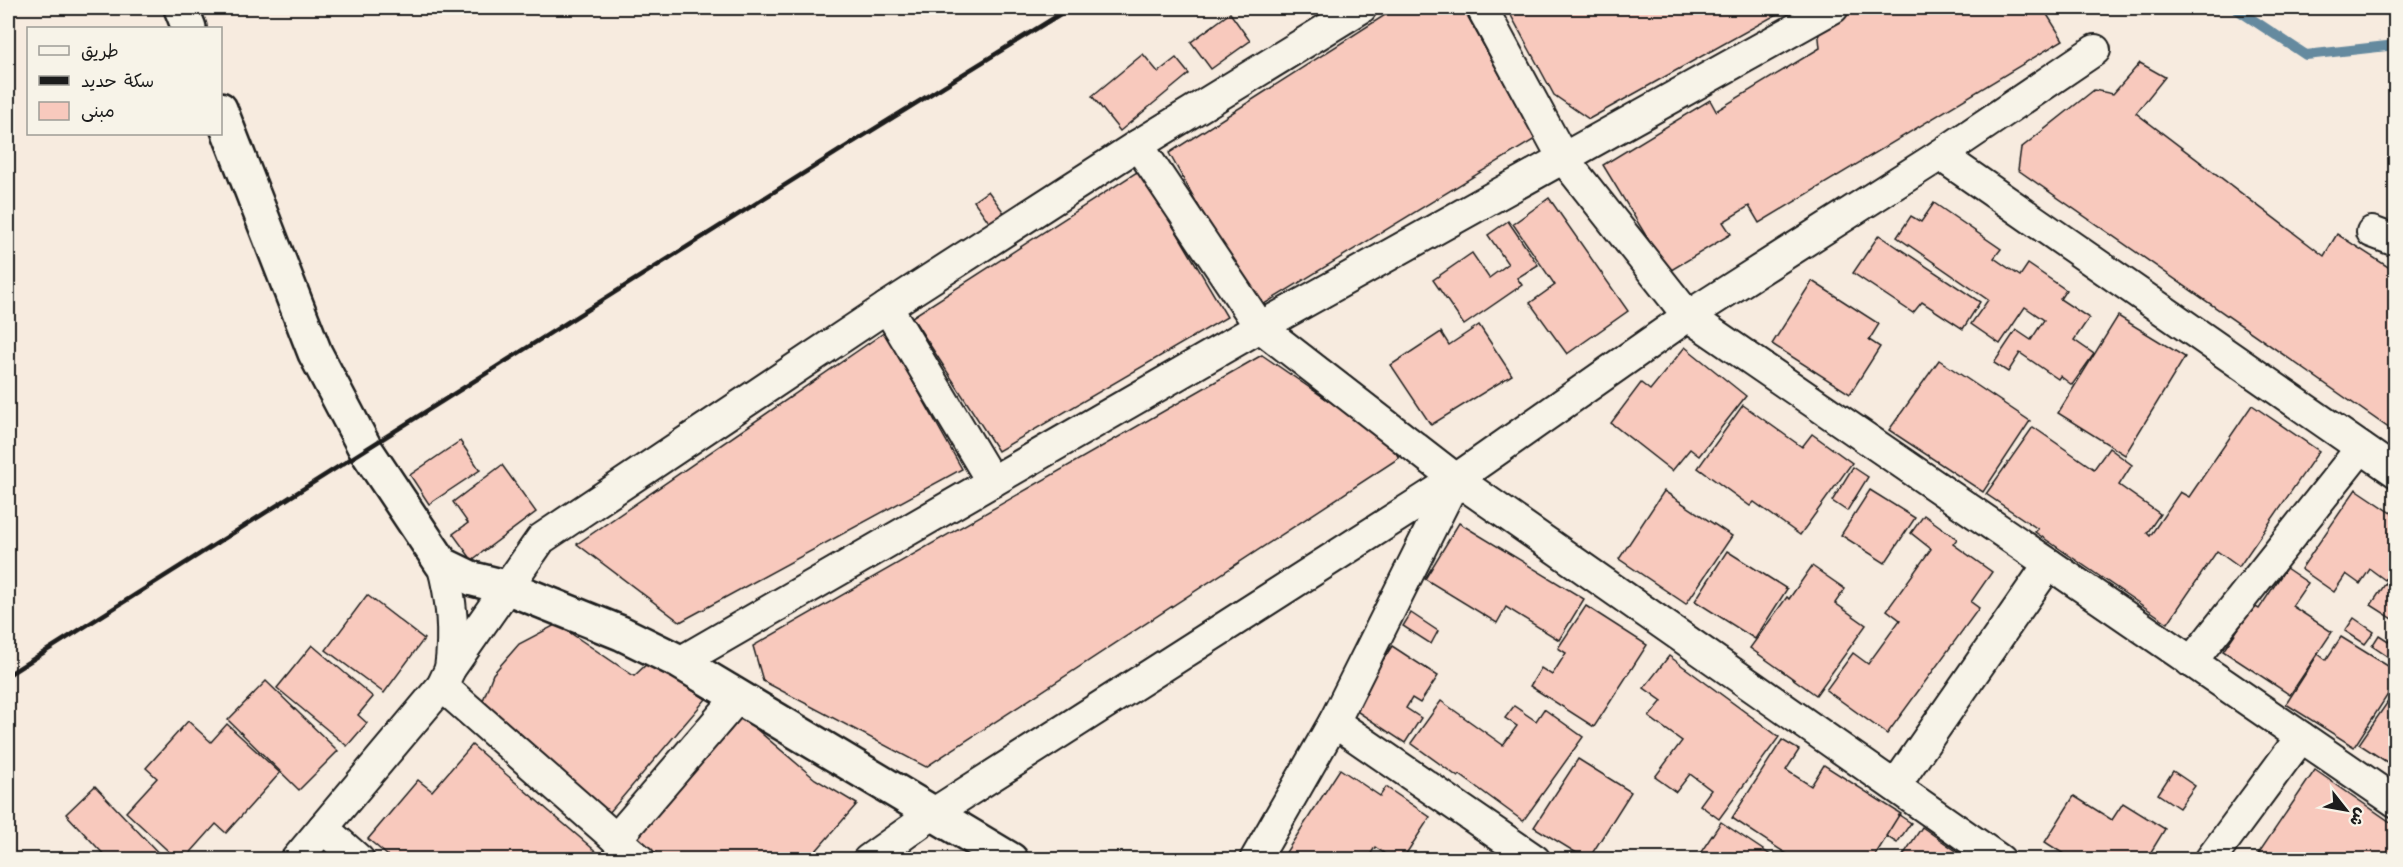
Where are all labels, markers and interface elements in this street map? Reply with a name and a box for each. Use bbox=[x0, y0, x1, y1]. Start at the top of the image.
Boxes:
legend bbox=[27, 27, 222, 135]
text: طريق bbox=[81, 38, 119, 67]
text: سكة حديد bbox=[81, 68, 154, 97]
text: مبنى bbox=[81, 98, 115, 127]
north arrow bbox=[2316, 780, 2376, 840]
text: ش bbox=[2342, 803, 2373, 831]

